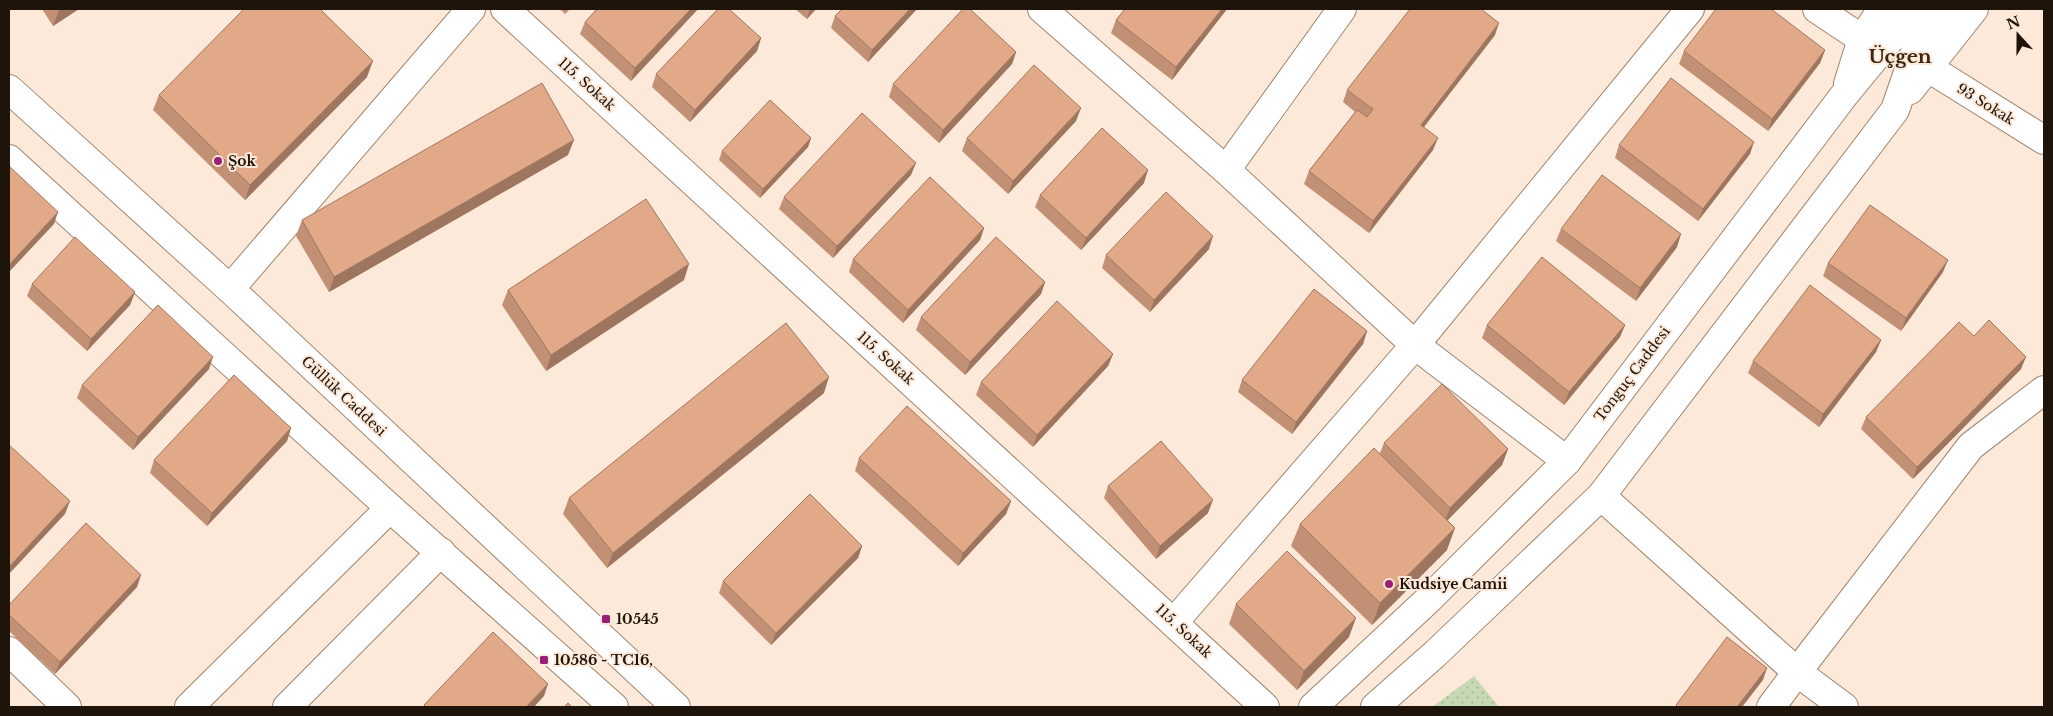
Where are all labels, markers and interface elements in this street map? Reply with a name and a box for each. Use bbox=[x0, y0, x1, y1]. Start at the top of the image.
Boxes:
north arrow bbox=[1993, 10, 2043, 60]
text: N bbox=[2004, 12, 2023, 34]
district label: Üçgen bbox=[1868, 45, 1932, 68]
street label: 115. Sokak bbox=[555, 53, 620, 115]
street label: 93 Sokak bbox=[1954, 79, 2019, 129]
place label: Şok bbox=[228, 152, 257, 170]
marker: Şok bbox=[212, 155, 224, 167]
street label: Tonguç Caddesi bbox=[1590, 323, 1674, 425]
street label: 115. Sokak bbox=[854, 327, 919, 389]
street label: Güllük Caddesi bbox=[298, 352, 390, 440]
place label: Kudsiye Camii bbox=[1399, 575, 1507, 593]
marker: Kudsiye Camii bbox=[1383, 578, 1395, 590]
street label: 115. Sokak bbox=[1152, 600, 1216, 662]
place label: 10545 bbox=[616, 610, 659, 628]
marker: 10545 bbox=[600, 613, 612, 625]
place label: 10586 - TC16, bbox=[554, 651, 653, 669]
marker: 10586 - TC16, bbox=[538, 654, 550, 666]

